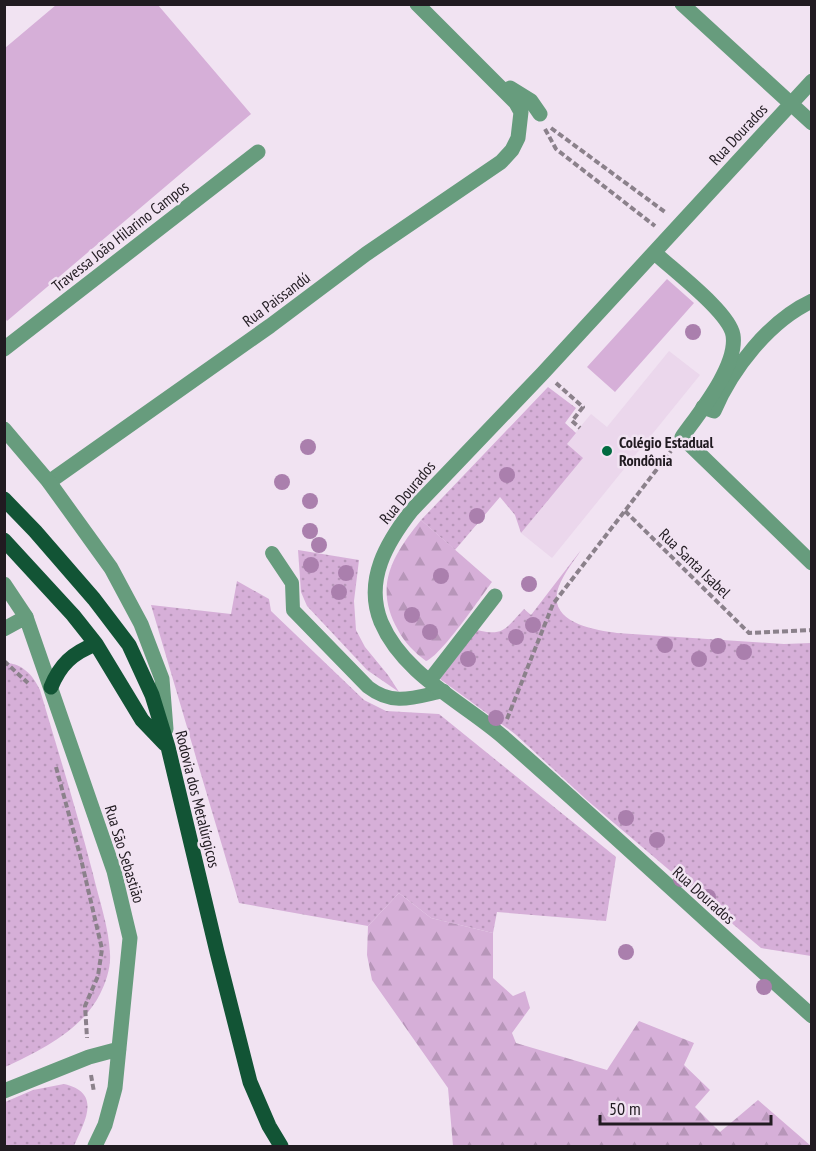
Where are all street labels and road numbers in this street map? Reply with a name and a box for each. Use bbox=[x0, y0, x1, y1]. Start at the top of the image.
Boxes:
street label: Rua Dourados bbox=[705, 99, 771, 169]
street label: Travessa João Hilarino Campos bbox=[48, 176, 192, 296]
street label: Rua Paissandú bbox=[238, 267, 314, 331]
street label: Rua Dourados bbox=[375, 456, 439, 528]
street label: Rua Santa Isabel bbox=[655, 524, 735, 602]
street label: Rodovia dos Metalúrgicos bbox=[171, 728, 225, 870]
street label: Rua São Sebastião bbox=[101, 803, 149, 905]
street label: Rua Dourados bbox=[669, 862, 739, 928]

